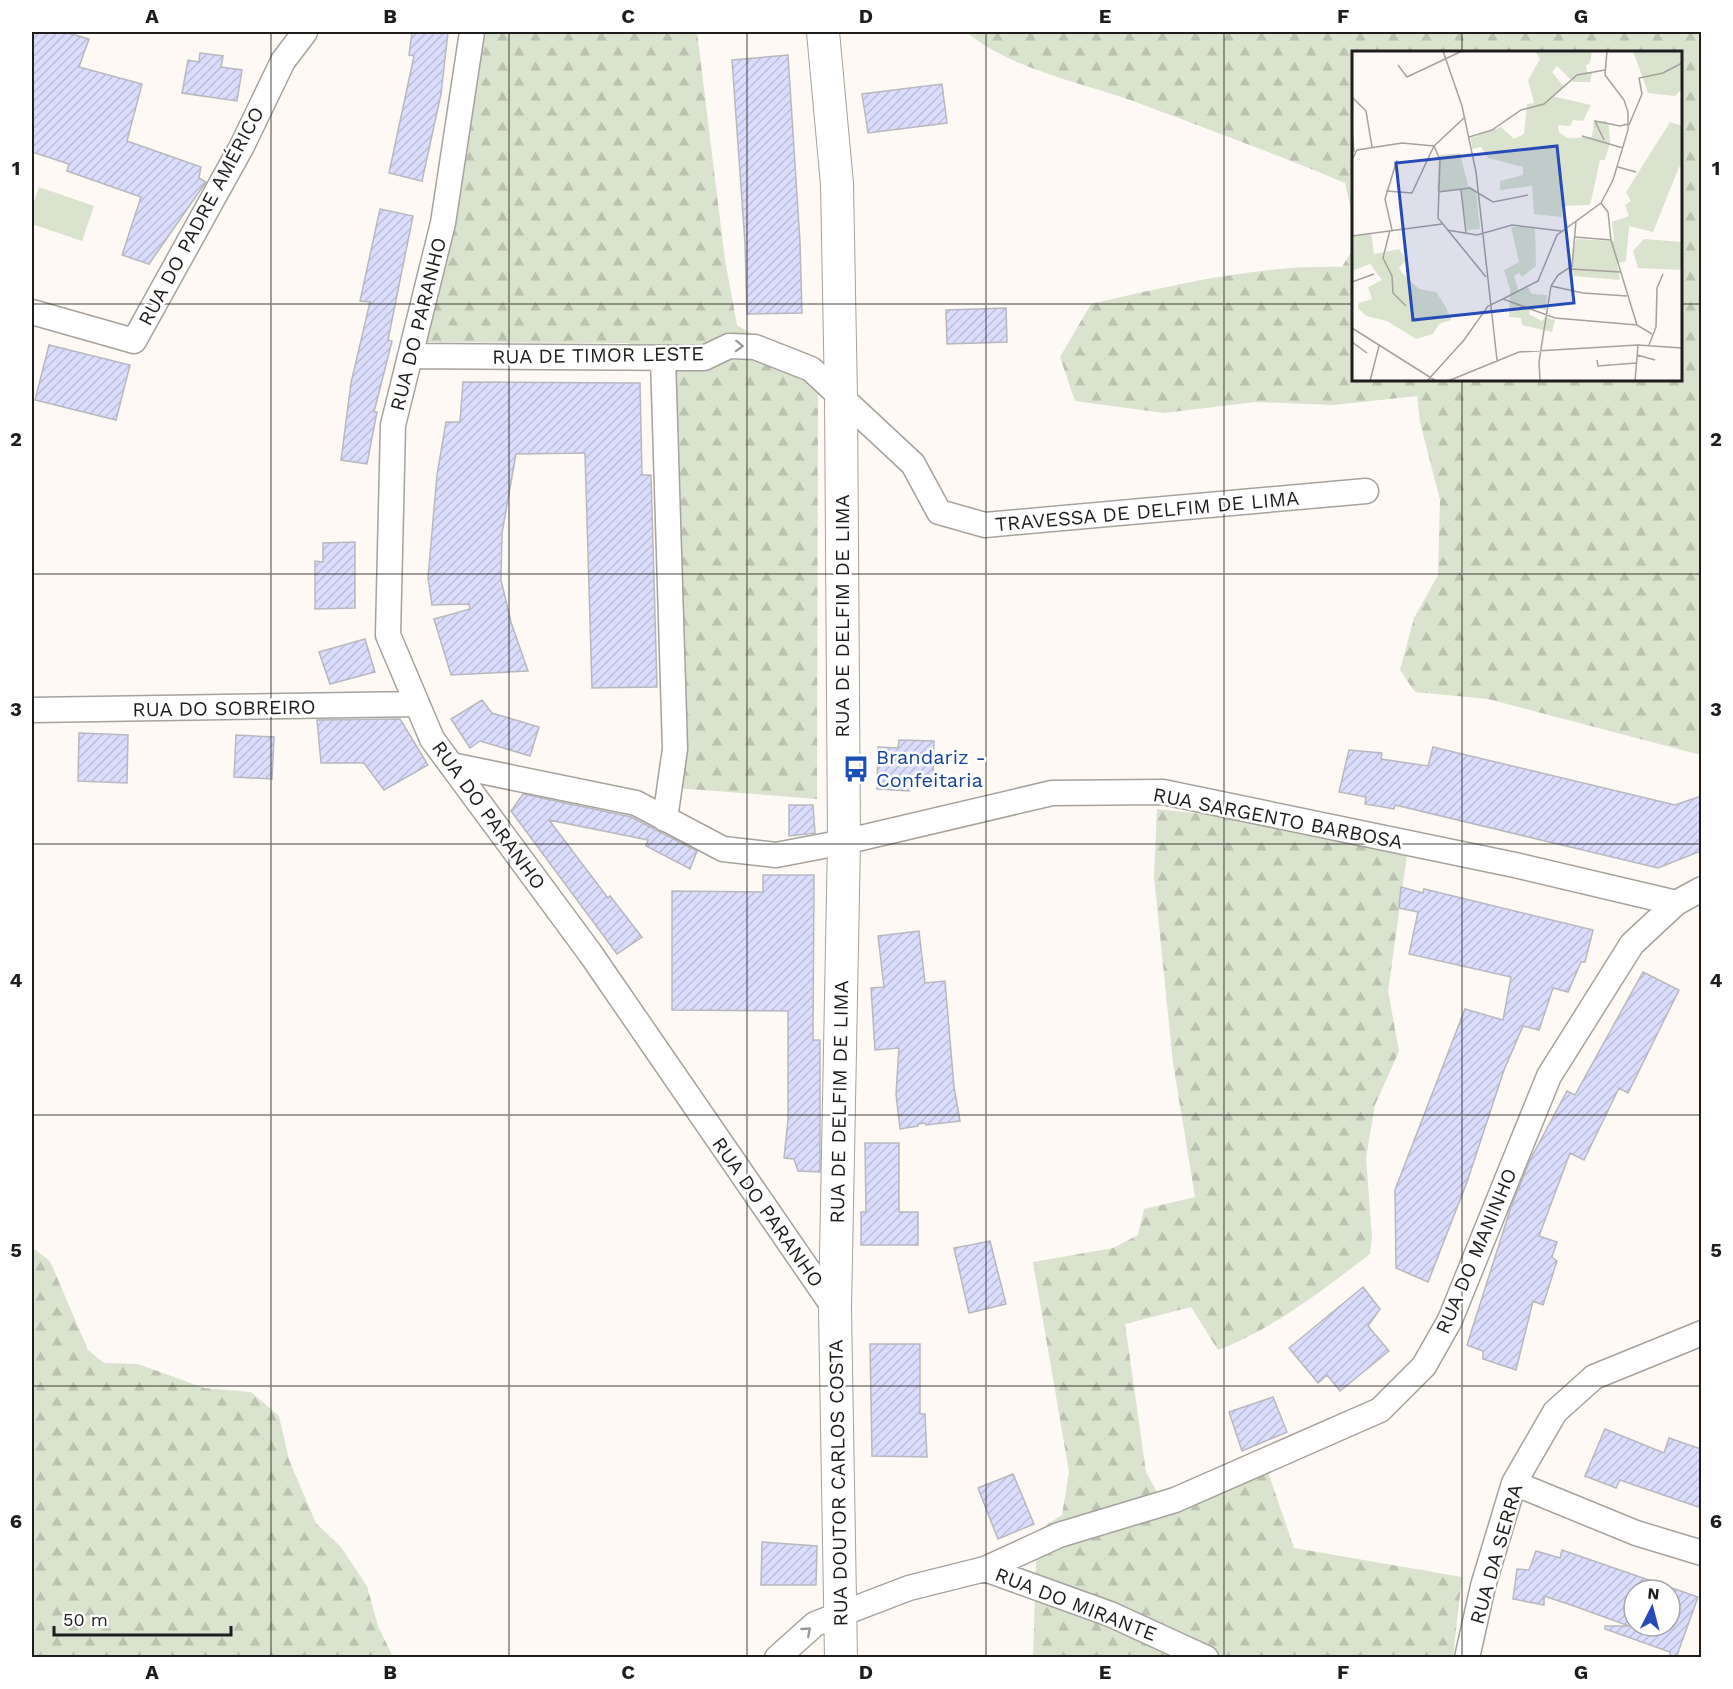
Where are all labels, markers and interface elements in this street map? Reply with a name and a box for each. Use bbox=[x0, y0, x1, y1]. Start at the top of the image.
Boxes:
text: A bbox=[145, 4, 159, 28]
text: B bbox=[383, 4, 397, 28]
text: C bbox=[621, 4, 635, 28]
text: D bbox=[859, 4, 873, 28]
text: E bbox=[1099, 4, 1111, 28]
text: F bbox=[1337, 4, 1349, 28]
text: G bbox=[1574, 4, 1588, 28]
inset map bbox=[1352, 51, 1682, 381]
street label: RUA DO PADRE AMÉRICO bbox=[133, 103, 269, 329]
text: 1 bbox=[12, 156, 20, 180]
text: 1 bbox=[1712, 156, 1720, 180]
street label: RUA DO PARANHO bbox=[385, 235, 451, 413]
one-way arrow bbox=[735, 340, 744, 353]
street label: RUA DE TIMOR LESTE bbox=[492, 341, 704, 369]
text: 2 bbox=[10, 427, 22, 451]
text: 2 bbox=[1710, 427, 1722, 451]
street label: TRAVESSA DE DELFIM DE LIMA bbox=[994, 486, 1300, 536]
street label: RUA DE DELFIM DE LIMA bbox=[830, 494, 854, 738]
street label: RUA DO SOBREIRO bbox=[132, 694, 316, 722]
text: 3 bbox=[10, 697, 22, 721]
text: 3 bbox=[1710, 697, 1722, 721]
street label: RUA DO PARANHO bbox=[427, 736, 551, 894]
place label: Brandariz - Confeitaria bbox=[876, 745, 986, 792]
bus stop icon: Brandariz - Confeitaria bbox=[841, 754, 871, 784]
street label: RUA SARGENTO BARBOSA bbox=[1151, 782, 1405, 854]
text: 4 bbox=[10, 968, 23, 992]
text: 4 bbox=[1710, 968, 1723, 992]
street label: RUA DE DELFIM DE LIMA bbox=[825, 980, 853, 1224]
street label: RUA DO PARANHO bbox=[707, 1132, 829, 1292]
street label: RUA DO MANINHO bbox=[1430, 1165, 1522, 1337]
text: 5 bbox=[10, 1238, 22, 1262]
text: 5 bbox=[1710, 1238, 1722, 1262]
street label: RUA DOUTOR CARLOS COSTA bbox=[823, 1339, 853, 1627]
street label: RUA DA SERRA bbox=[1465, 1481, 1527, 1627]
text: 6 bbox=[10, 1509, 22, 1533]
text: 6 bbox=[1710, 1509, 1722, 1533]
street label: RUA DO MIRANTE bbox=[992, 1562, 1160, 1646]
north arrow bbox=[1622, 1578, 1682, 1638]
text: N bbox=[1647, 1584, 1660, 1604]
scale bar bbox=[54, 1599, 231, 1637]
text: 50 m bbox=[63, 1609, 108, 1630]
one-way arrow bbox=[800, 1628, 811, 1639]
text: A bbox=[145, 1660, 159, 1684]
text: B bbox=[383, 1660, 397, 1684]
text: C bbox=[621, 1660, 635, 1684]
text: D bbox=[859, 1660, 873, 1684]
text: E bbox=[1099, 1660, 1111, 1684]
text: F bbox=[1337, 1660, 1349, 1684]
text: G bbox=[1574, 1660, 1588, 1684]

